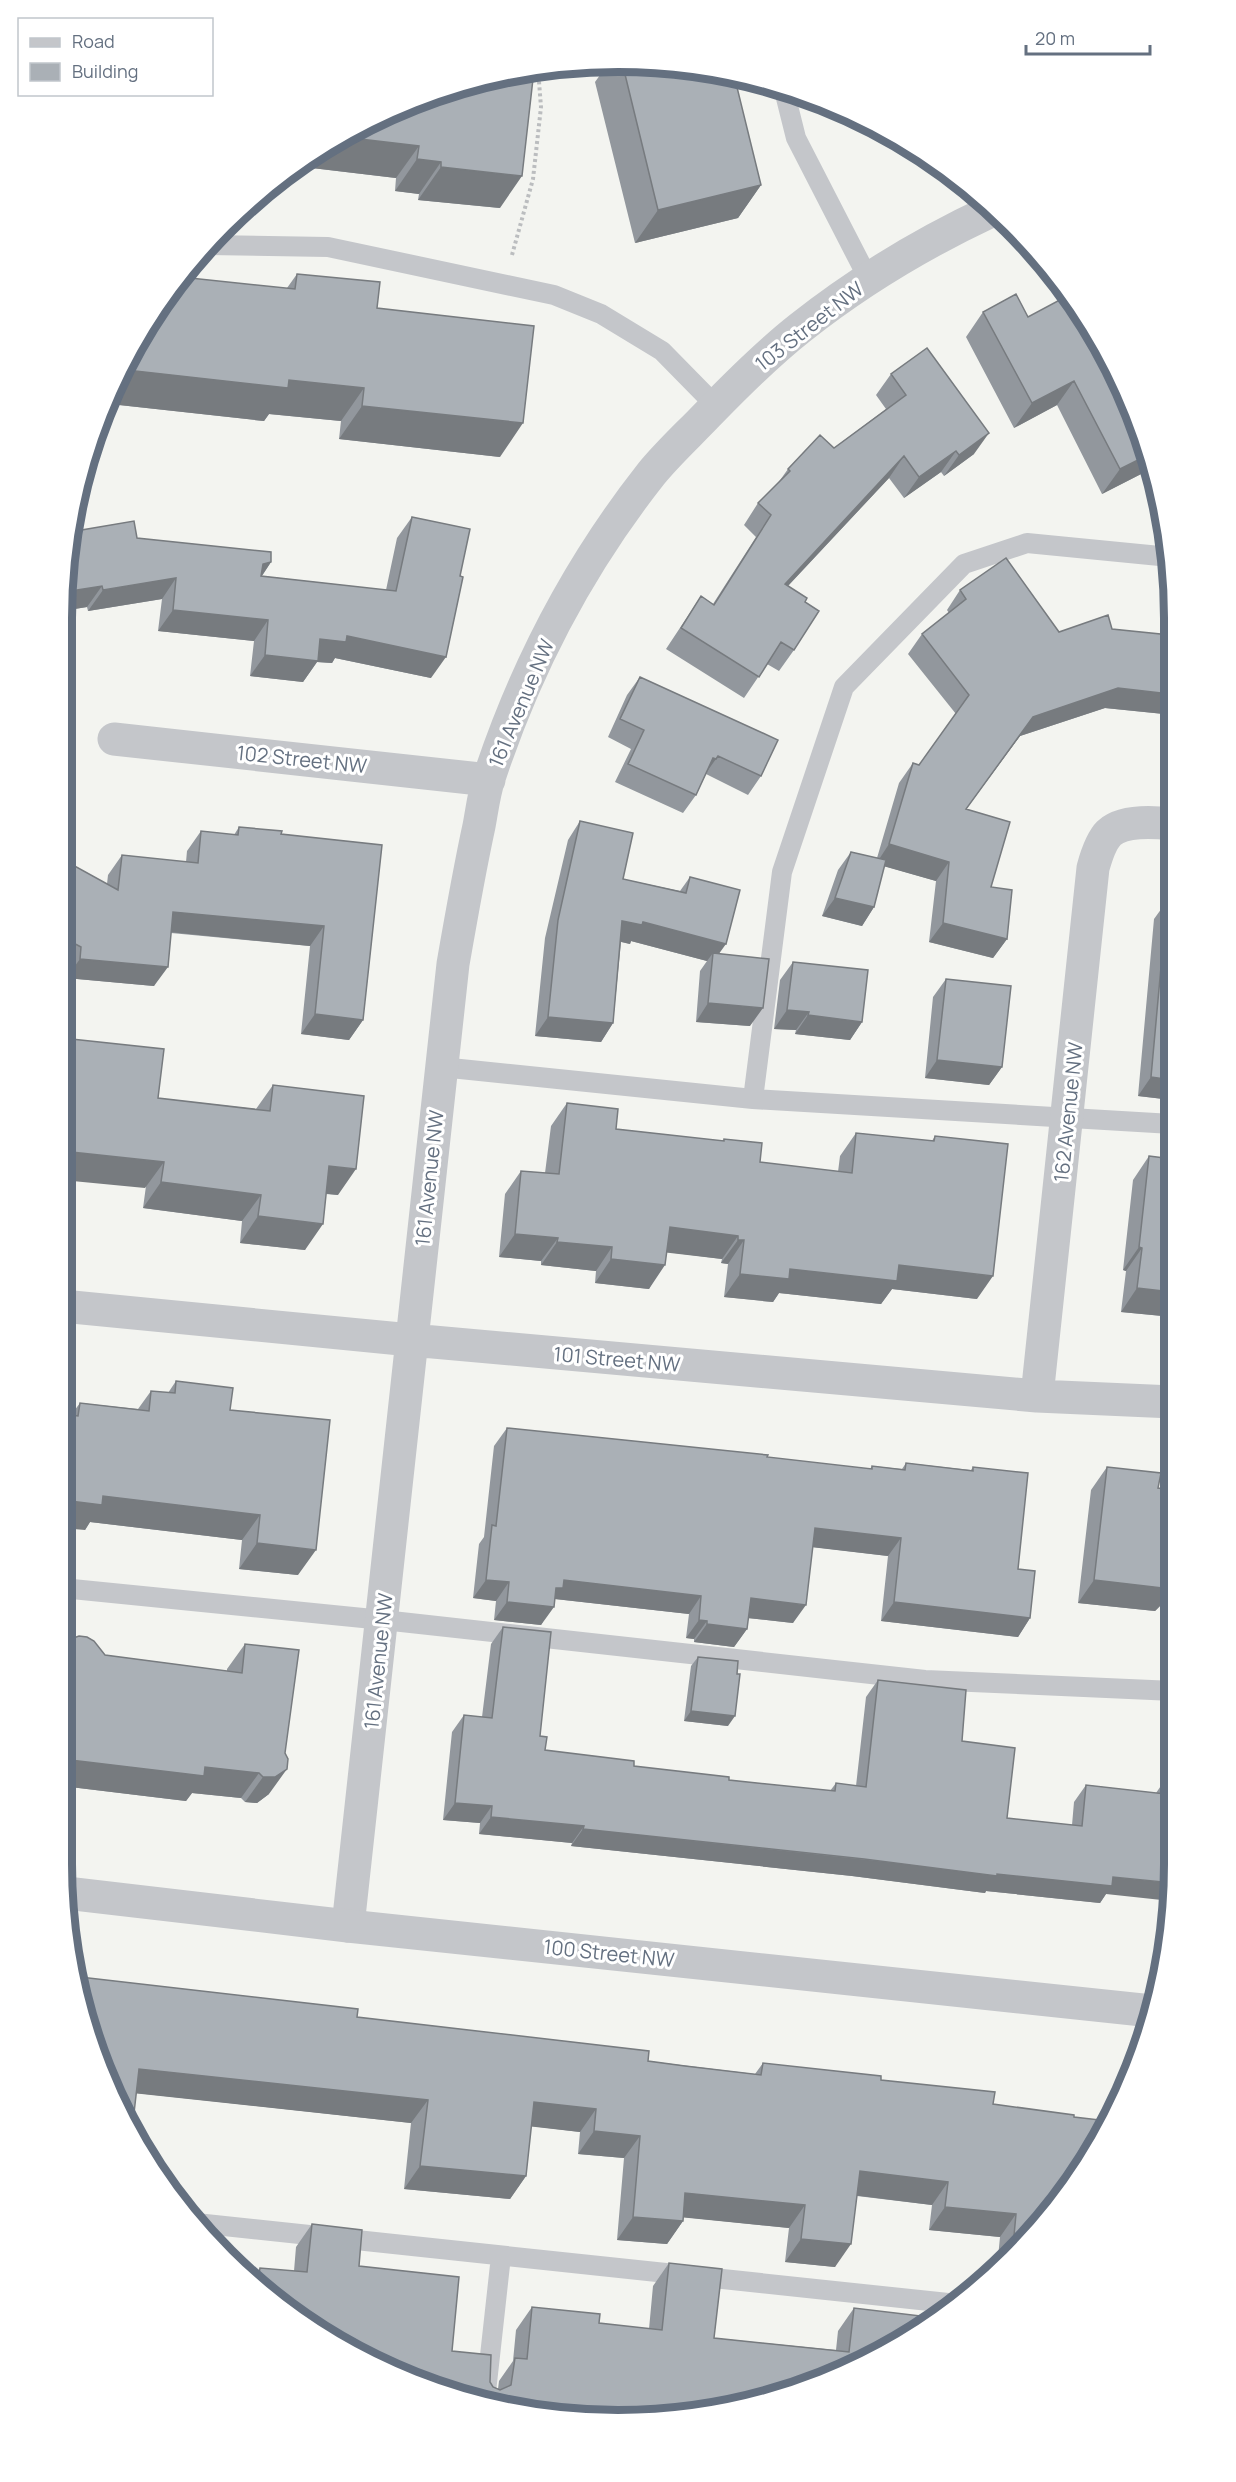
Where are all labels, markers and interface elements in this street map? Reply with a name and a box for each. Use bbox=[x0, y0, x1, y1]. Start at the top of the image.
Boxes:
legend bbox=[18, 18, 213, 96]
scale bar bbox=[1026, 18, 1150, 56]
text: 20 m bbox=[1035, 26, 1075, 50]
text: Road bbox=[72, 29, 115, 53]
text: Building bbox=[72, 59, 138, 83]
street label: 103 Street NW bbox=[749, 275, 869, 377]
street label: 161 Avenue NW bbox=[482, 635, 560, 771]
street label: 102 Street NW bbox=[236, 739, 369, 779]
street label: 162 Avenue NW bbox=[1047, 1040, 1089, 1183]
street label: 161 Avenue NW bbox=[408, 1108, 450, 1247]
street label: 101 Street NW bbox=[553, 1340, 682, 1378]
street label: 161 Avenue NW bbox=[357, 1591, 399, 1730]
street label: 100 Street NW bbox=[542, 1933, 676, 1973]

